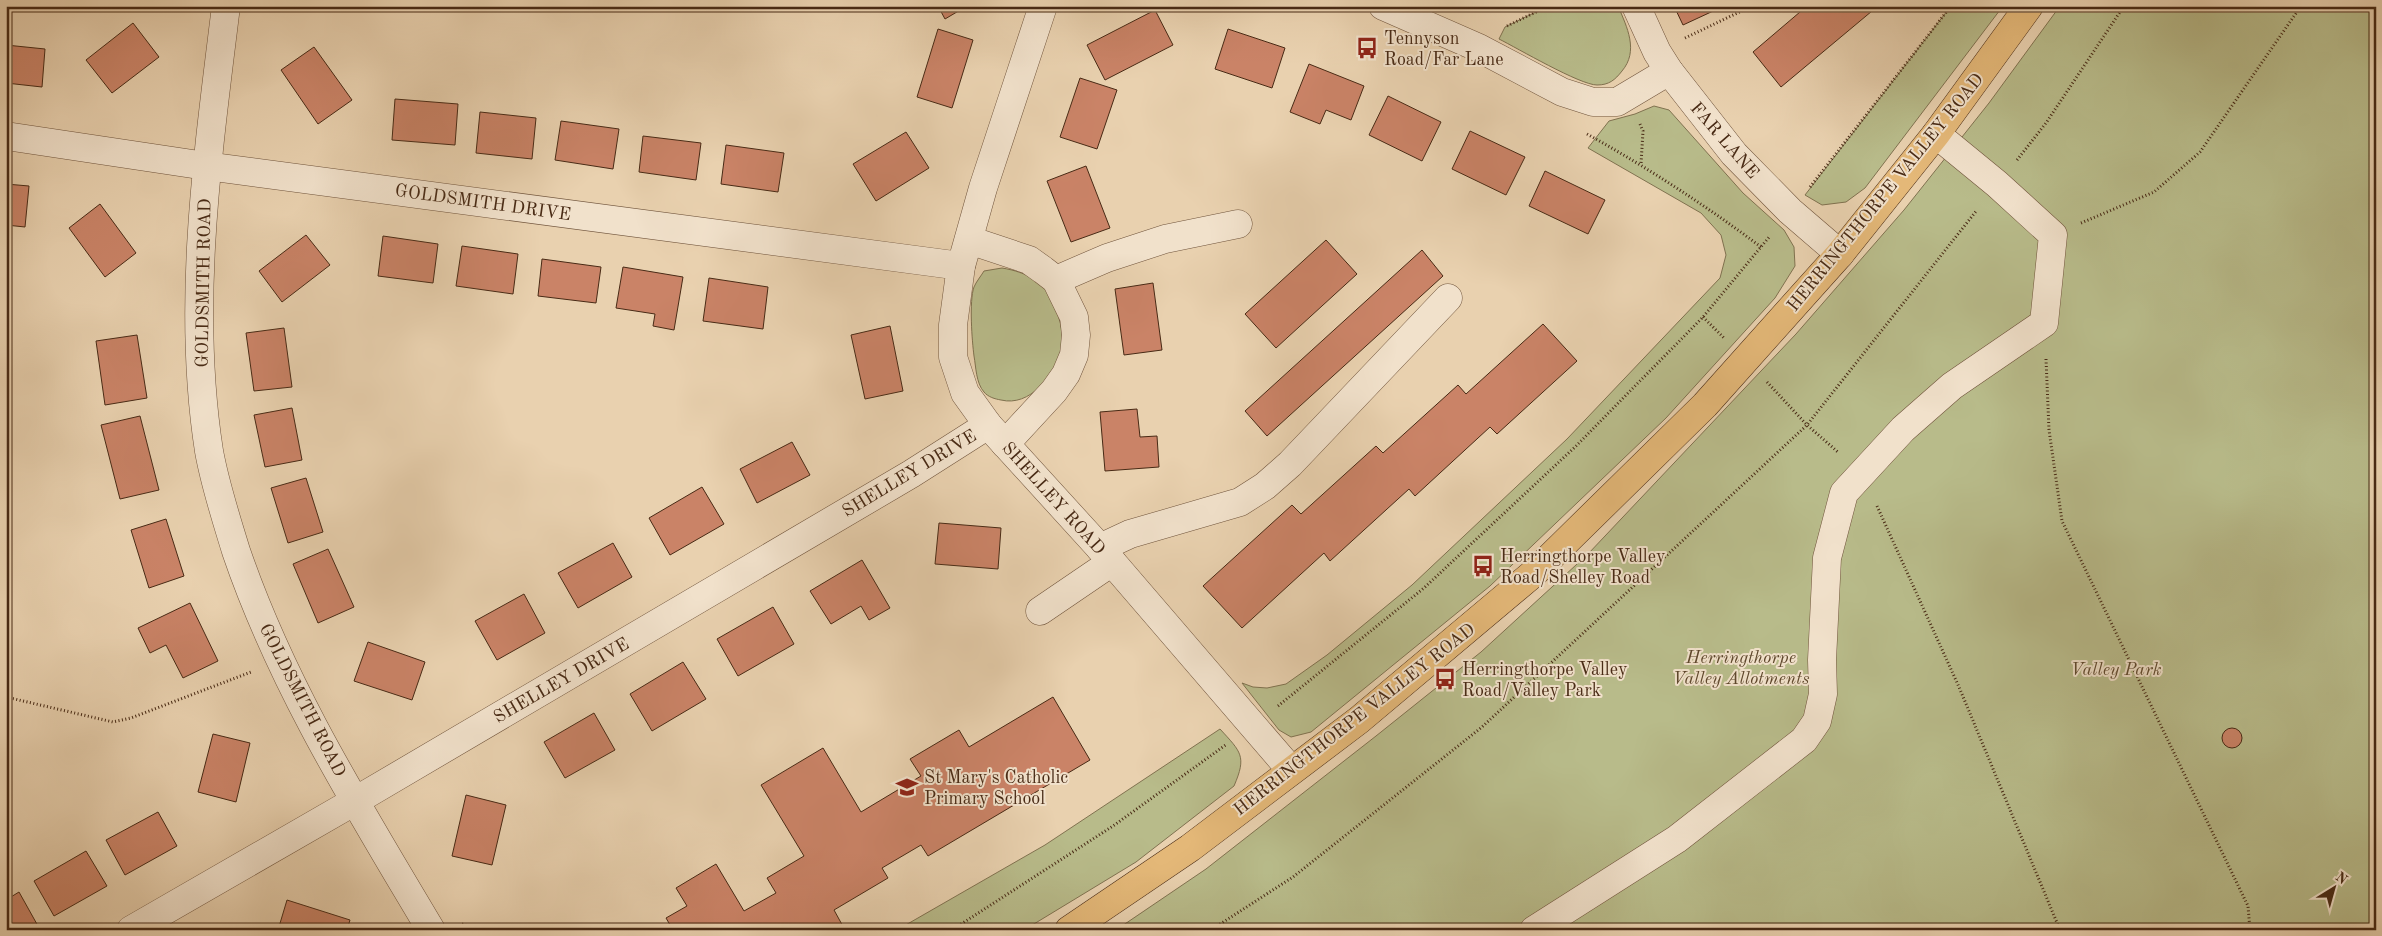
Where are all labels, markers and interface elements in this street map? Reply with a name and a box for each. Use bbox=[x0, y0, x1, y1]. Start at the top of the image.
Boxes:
place label: Tennyson Road/Far Lane bbox=[1384, 30, 1503, 69]
bus stop icon: Tennyson Road/Far Lane bbox=[1354, 35, 1380, 61]
street label: HERRINGTHORPE VALLEY ROAD bbox=[1784, 70, 1987, 315]
street label: FAR LANE bbox=[1687, 99, 1762, 182]
street label: GOLDSMITH DRIVE bbox=[394, 182, 572, 224]
street label: GOLDSMITH ROAD bbox=[194, 198, 214, 368]
street label: SHELLEY DRIVE bbox=[839, 427, 980, 521]
street label: SHELLEY ROAD bbox=[998, 439, 1108, 558]
place label: Herringthorpe Valley Road/Shelley Road bbox=[1500, 548, 1666, 587]
bus stop icon: Herringthorpe Valley Road/Shelley Road bbox=[1470, 553, 1496, 579]
street label: HERRINGTHORPE VALLEY ROAD bbox=[1231, 620, 1479, 819]
street label: GOLDSMITH ROAD bbox=[256, 621, 349, 780]
street label: SHELLEY DRIVE bbox=[491, 635, 632, 727]
park label: Herringthorpe Valley Allotments bbox=[1673, 649, 1810, 688]
place label: Herringthorpe Valley Road/Valley Park bbox=[1462, 661, 1628, 700]
park label: Valley Park bbox=[2070, 661, 2162, 679]
bus stop icon: Herringthorpe Valley Road/Valley Park bbox=[1432, 666, 1458, 692]
place label: St Mary's Catholic Primary School bbox=[924, 769, 1068, 808]
school or university icon: St Mary's Catholic Primary School bbox=[894, 774, 920, 800]
north arrow bbox=[2310, 864, 2360, 914]
text: N bbox=[2333, 870, 2350, 887]

